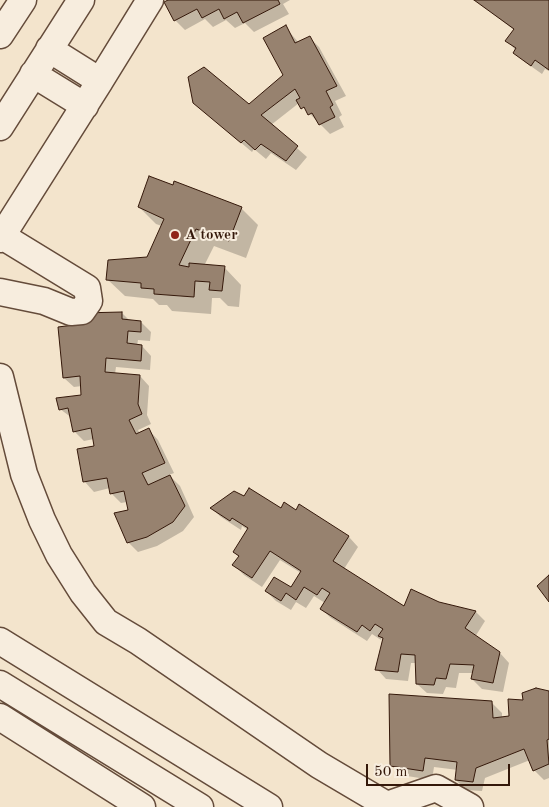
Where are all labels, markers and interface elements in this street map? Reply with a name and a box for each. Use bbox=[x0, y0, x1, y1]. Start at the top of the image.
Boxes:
place label: A tower bbox=[185, 226, 238, 244]
marker: A tower bbox=[169, 229, 181, 241]
scale bar bbox=[369, 754, 513, 786]
text: 50 m bbox=[374, 765, 408, 780]

